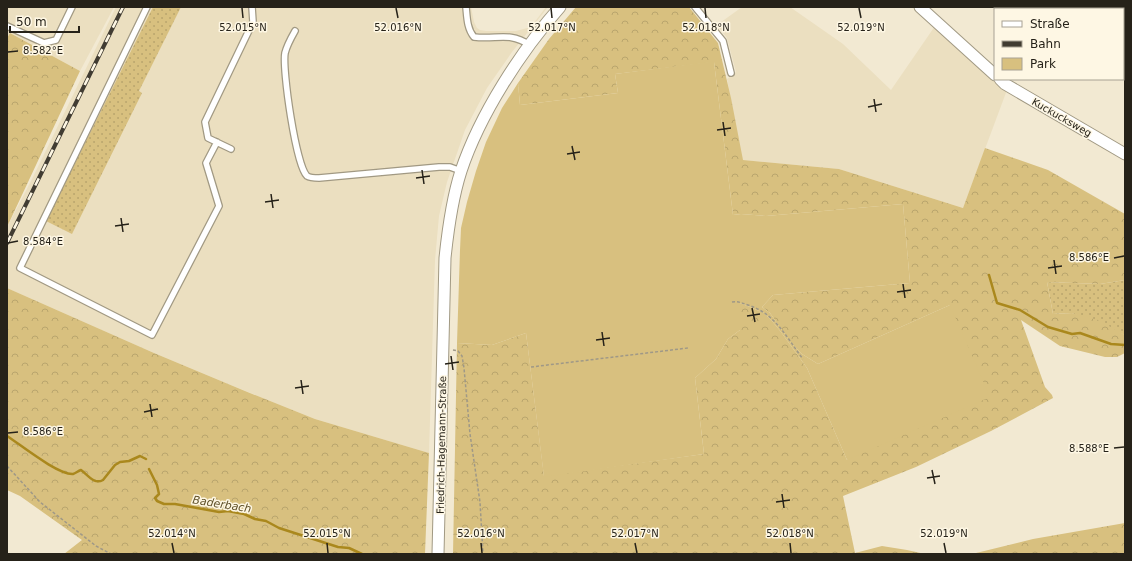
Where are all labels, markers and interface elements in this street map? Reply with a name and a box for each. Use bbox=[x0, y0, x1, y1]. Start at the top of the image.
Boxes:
scale bar bbox=[10, 8, 79, 34]
legend bbox=[994, 8, 1124, 80]
text: 50 m bbox=[16, 15, 47, 29]
text: Straße bbox=[1030, 17, 1070, 31]
text: 52.015°N bbox=[219, 22, 267, 33]
text: 52.016°N bbox=[374, 22, 422, 33]
text: 52.017°N bbox=[528, 22, 576, 33]
text: 52.018°N bbox=[682, 22, 730, 33]
text: 52.019°N bbox=[837, 22, 885, 33]
text: Bahn bbox=[1030, 37, 1061, 51]
text: 8.582°E bbox=[23, 45, 63, 56]
text: Park bbox=[1030, 57, 1056, 71]
street label: Kuckucksweg bbox=[1030, 96, 1093, 139]
text: 8.584°E bbox=[23, 236, 63, 247]
text: 8.586°E bbox=[1069, 252, 1109, 263]
street label: Friedrich-Hagemann-Straße bbox=[435, 376, 448, 514]
text: 8.586°E bbox=[23, 426, 63, 437]
text: 8.588°E bbox=[1069, 443, 1109, 454]
water label: Baderbach bbox=[192, 493, 252, 516]
text: 52.014°N bbox=[148, 528, 196, 539]
text: 52.015°N bbox=[303, 528, 351, 539]
text: 52.016°N bbox=[457, 528, 505, 539]
text: 52.017°N bbox=[611, 528, 659, 539]
text: 52.018°N bbox=[766, 528, 814, 539]
text: 52.019°N bbox=[920, 528, 968, 539]

